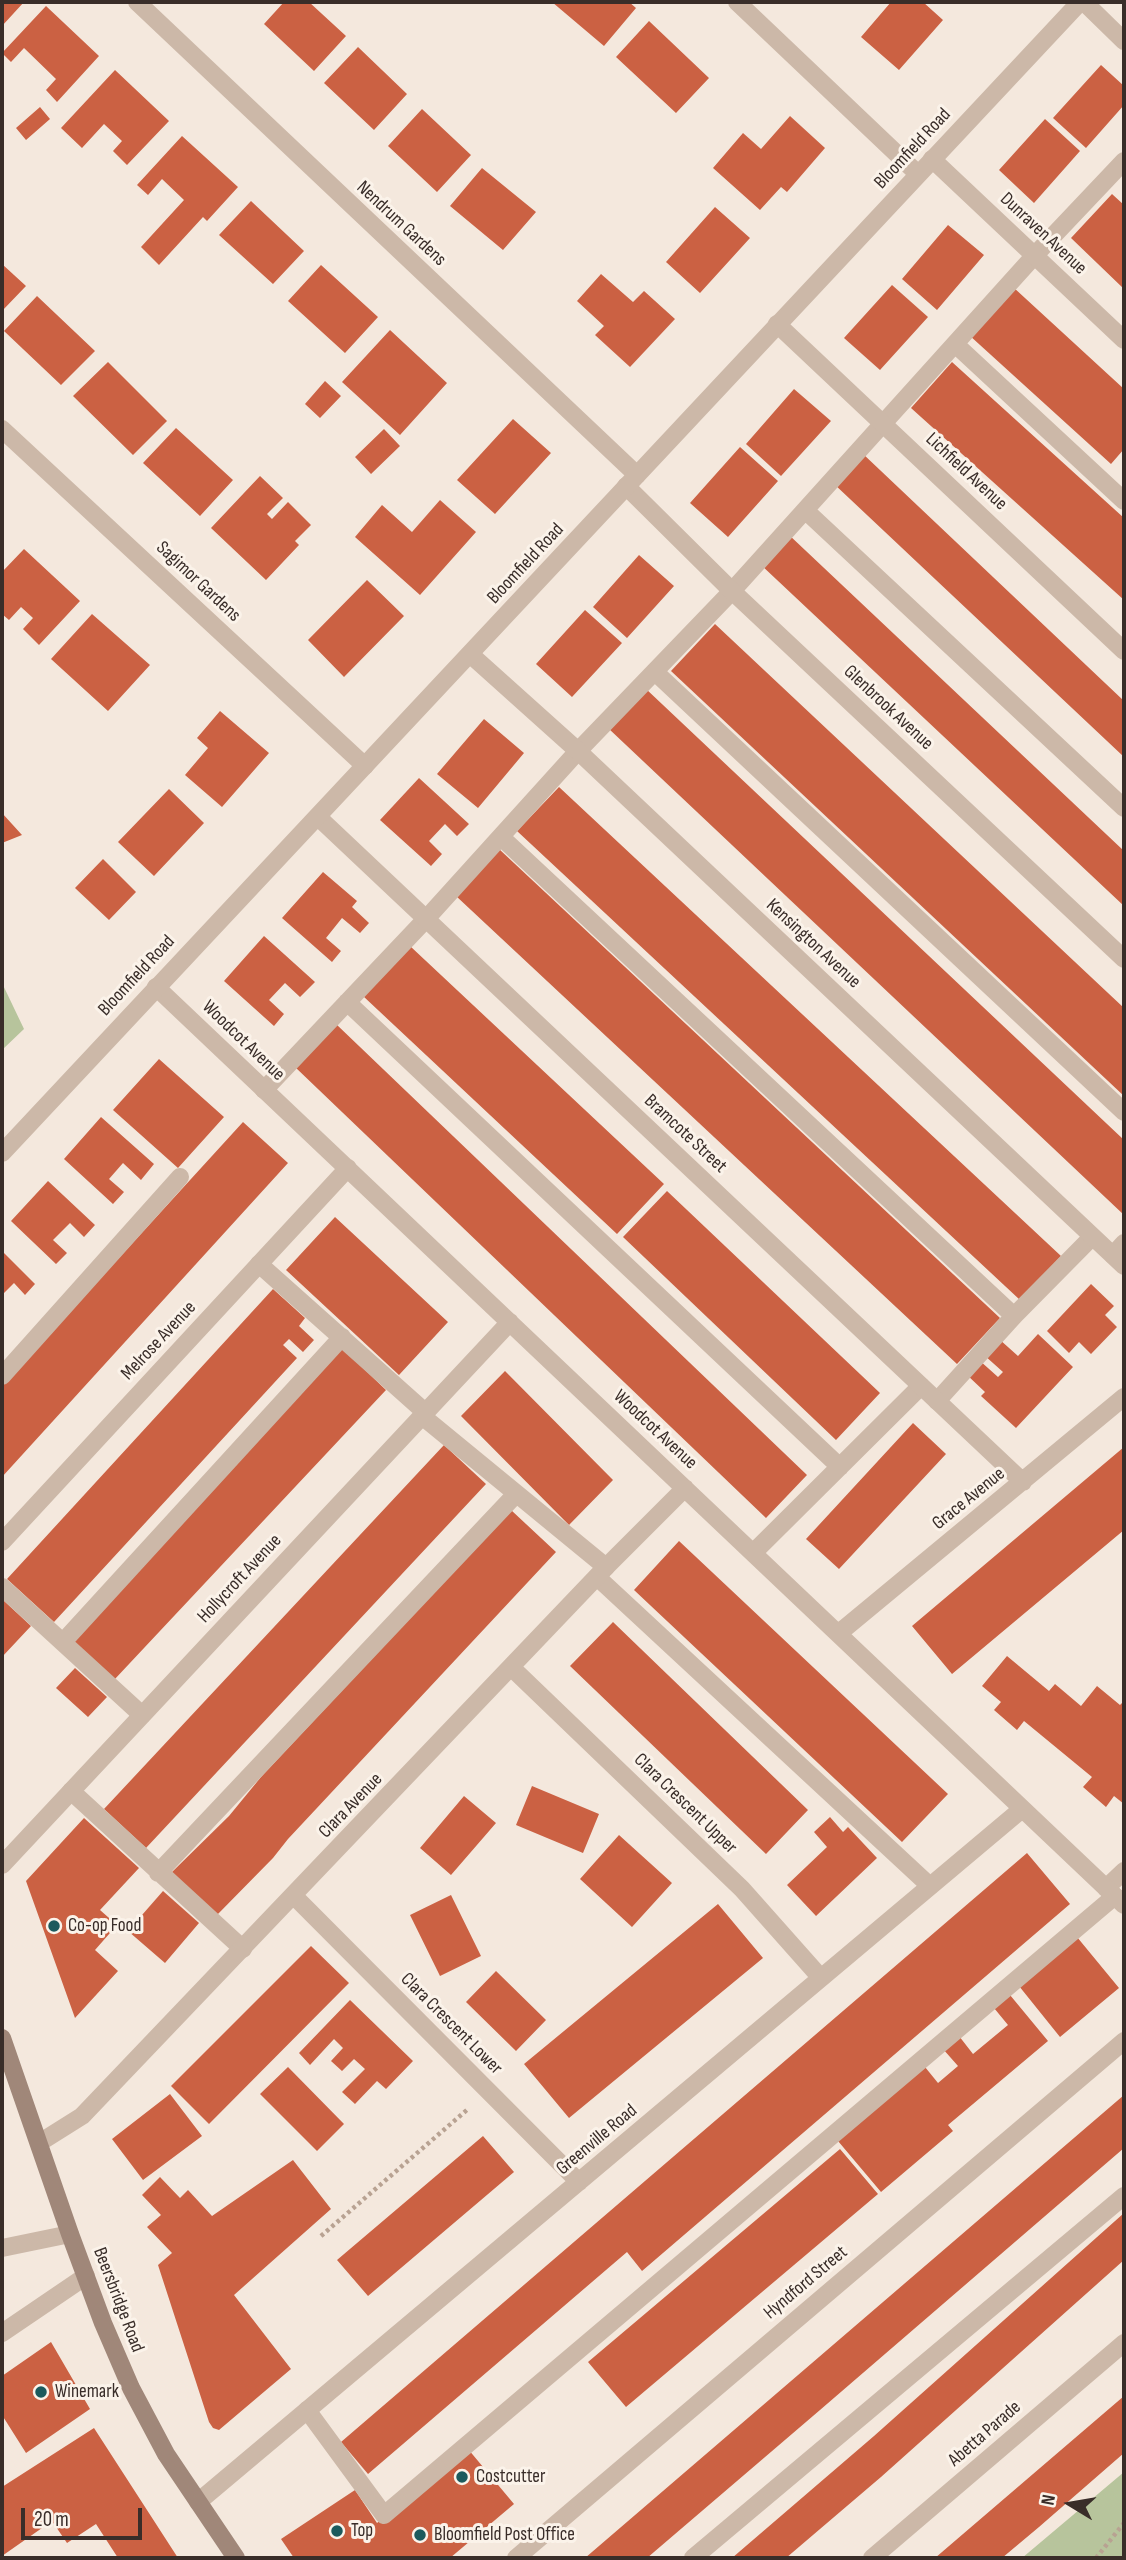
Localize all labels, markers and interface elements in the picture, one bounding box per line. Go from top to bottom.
street label: Bloomfield Road [870,104,956,194]
street label: Nendrum Gardens [351,177,451,271]
street label: Dunraven Avenue [995,188,1091,280]
street label: Lichfield Avenue [920,428,1012,516]
street label: Bloomfield Road [483,519,569,609]
street label: Sagimor Gardens [151,537,245,627]
street label: Glenbrook Avenue [838,661,938,755]
street label: Kensington Avenue [761,894,865,994]
street label: Bloomfield Road [94,931,180,1021]
street label: Woodcot Avenue [197,996,289,1086]
street label: Bramcote Street [639,1090,731,1178]
street label: Melrose Avenue [117,1297,201,1385]
street label: Woodcot Avenue [608,1385,702,1475]
street label: Grace Avenue [928,1463,1010,1535]
street label: Hollycroft Avenue [193,1530,287,1628]
street label: Clara Crescent Upper [629,1749,741,1859]
street label: Clara Avenue [314,1769,388,1843]
place label: Co-op Food [68,1915,141,1937]
marker: Co-op Food [46,1918,62,1934]
street label: Clara Crescent Lower [395,1968,507,2080]
street label: Greenville Road [552,2100,642,2180]
street label: Hyndford Street [760,2241,852,2325]
street label: Beersbridge Road [88,2244,148,2356]
place label: Winemark [55,2381,119,2403]
marker: Winemark [33,2384,49,2400]
street label: Abetta Parade [944,2396,1026,2472]
place label: Costcutter [476,2466,545,2488]
marker: Costcutter [454,2469,470,2485]
north arrow [1035,2469,1105,2539]
text: N [1037,2493,1061,2507]
scale bar [24,2494,145,2538]
text: 20 m [34,2507,69,2532]
place label: Top [351,2520,373,2542]
marker: Top [329,2523,345,2539]
place label: Bloomfield Post Office [434,2524,575,2546]
marker: Bloomfield Post Office [412,2527,428,2543]

